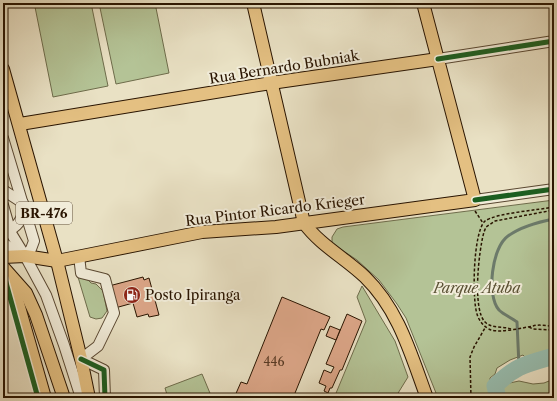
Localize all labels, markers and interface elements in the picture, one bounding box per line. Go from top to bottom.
street label: Rua Bernardo Bubniak [208,46,361,88]
street label: Rua Pintor Ricardo Krieger [184,190,366,230]
road number: BR-476 [16,202,72,224]
park label: Parque Atuba [432,279,521,297]
fuel station icon: Posto Ipiranga [122,285,142,305]
place label: Posto Ipiranga [145,286,241,304]
house number: 446 [264,354,284,369]

